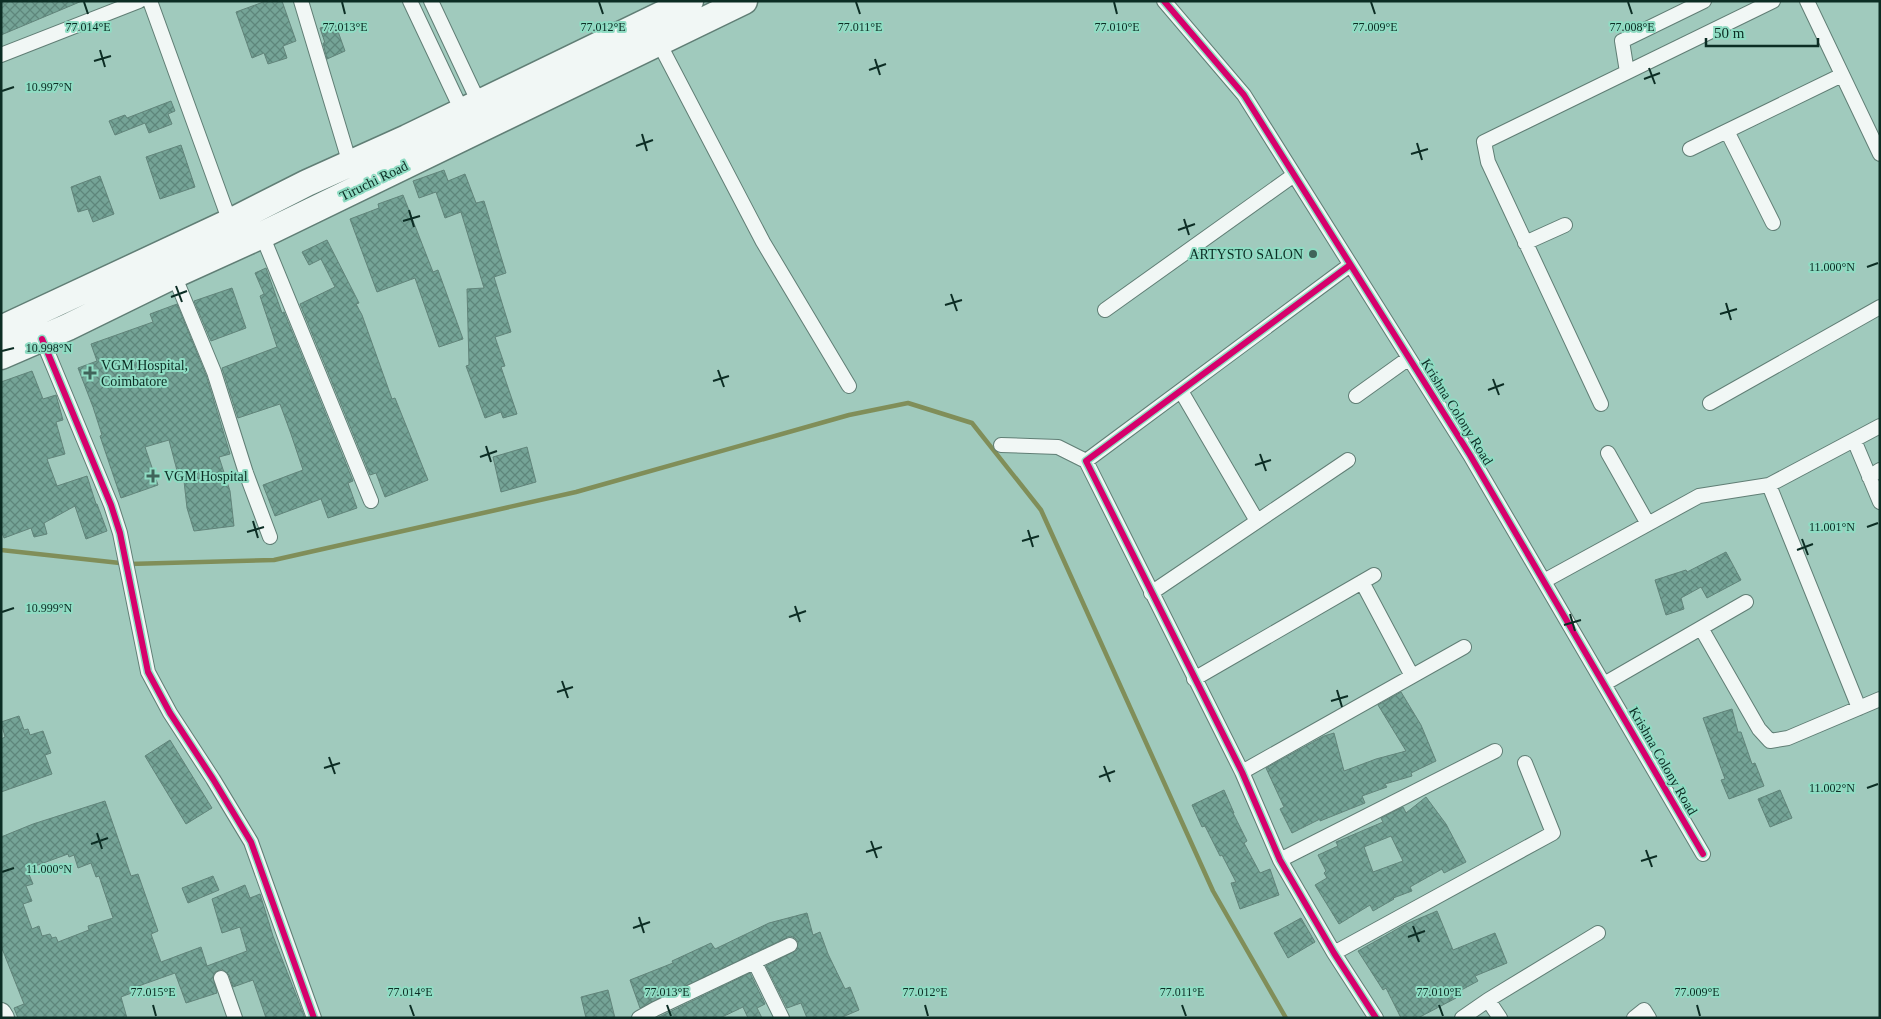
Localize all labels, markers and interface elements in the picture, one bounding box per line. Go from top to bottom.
scale bar [1706,15,1818,47]
text: 77.014°E [65,20,111,34]
text: 77.013°E [322,20,368,34]
text: 77.012°E [580,20,626,34]
text: 77.011°E [838,20,882,34]
text: 77.010°E [1094,20,1140,34]
text: 77.009°E [1352,20,1398,34]
text: 77.008°E [1609,20,1655,34]
text: 50 m [1714,25,1745,41]
text: 10.997°N [26,80,73,94]
street label: Tiruchi Road [338,158,410,204]
place label: ARTYSTO SALON [1189,247,1303,262]
marker: ARTYSTO SALON [1307,248,1319,260]
text: 11.000°N [1809,260,1855,274]
text: 10.998°N [26,341,73,355]
street label: Krishna Colony Road [1418,356,1496,468]
place label: VGM Hospital, Coimbatore [101,358,188,389]
marker: VGM Hospital, Coimbatore [83,366,97,380]
marker: VGM Hospital [146,469,160,483]
place label: VGM Hospital [164,469,248,484]
text: 11.001°N [1809,520,1855,534]
text: 10.999°N [26,601,73,615]
street label: Krishna Colony Road [1626,704,1700,818]
text: 11.002°N [1809,781,1855,795]
text: 11.000°N [26,862,72,876]
text: 77.015°E [130,985,176,999]
text: 77.014°E [387,985,433,999]
text: 77.013°E [644,985,690,999]
text: 77.012°E [902,985,948,999]
text: 77.011°E [1160,985,1204,999]
text: 77.010°E [1416,985,1462,999]
text: 77.009°E [1674,985,1720,999]

